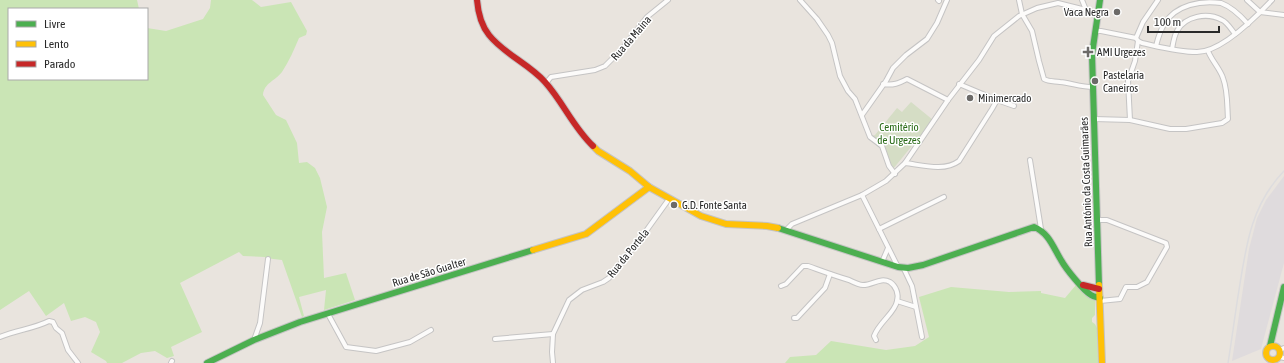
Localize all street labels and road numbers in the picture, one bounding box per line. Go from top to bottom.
street label: Rua da Maina [609,13,653,63]
street label: Rua António da Costa Guimarães [1078,117,1094,247]
street label: Rua da Portela [605,226,651,280]
street label: Rua de São Gualter [391,255,468,289]

